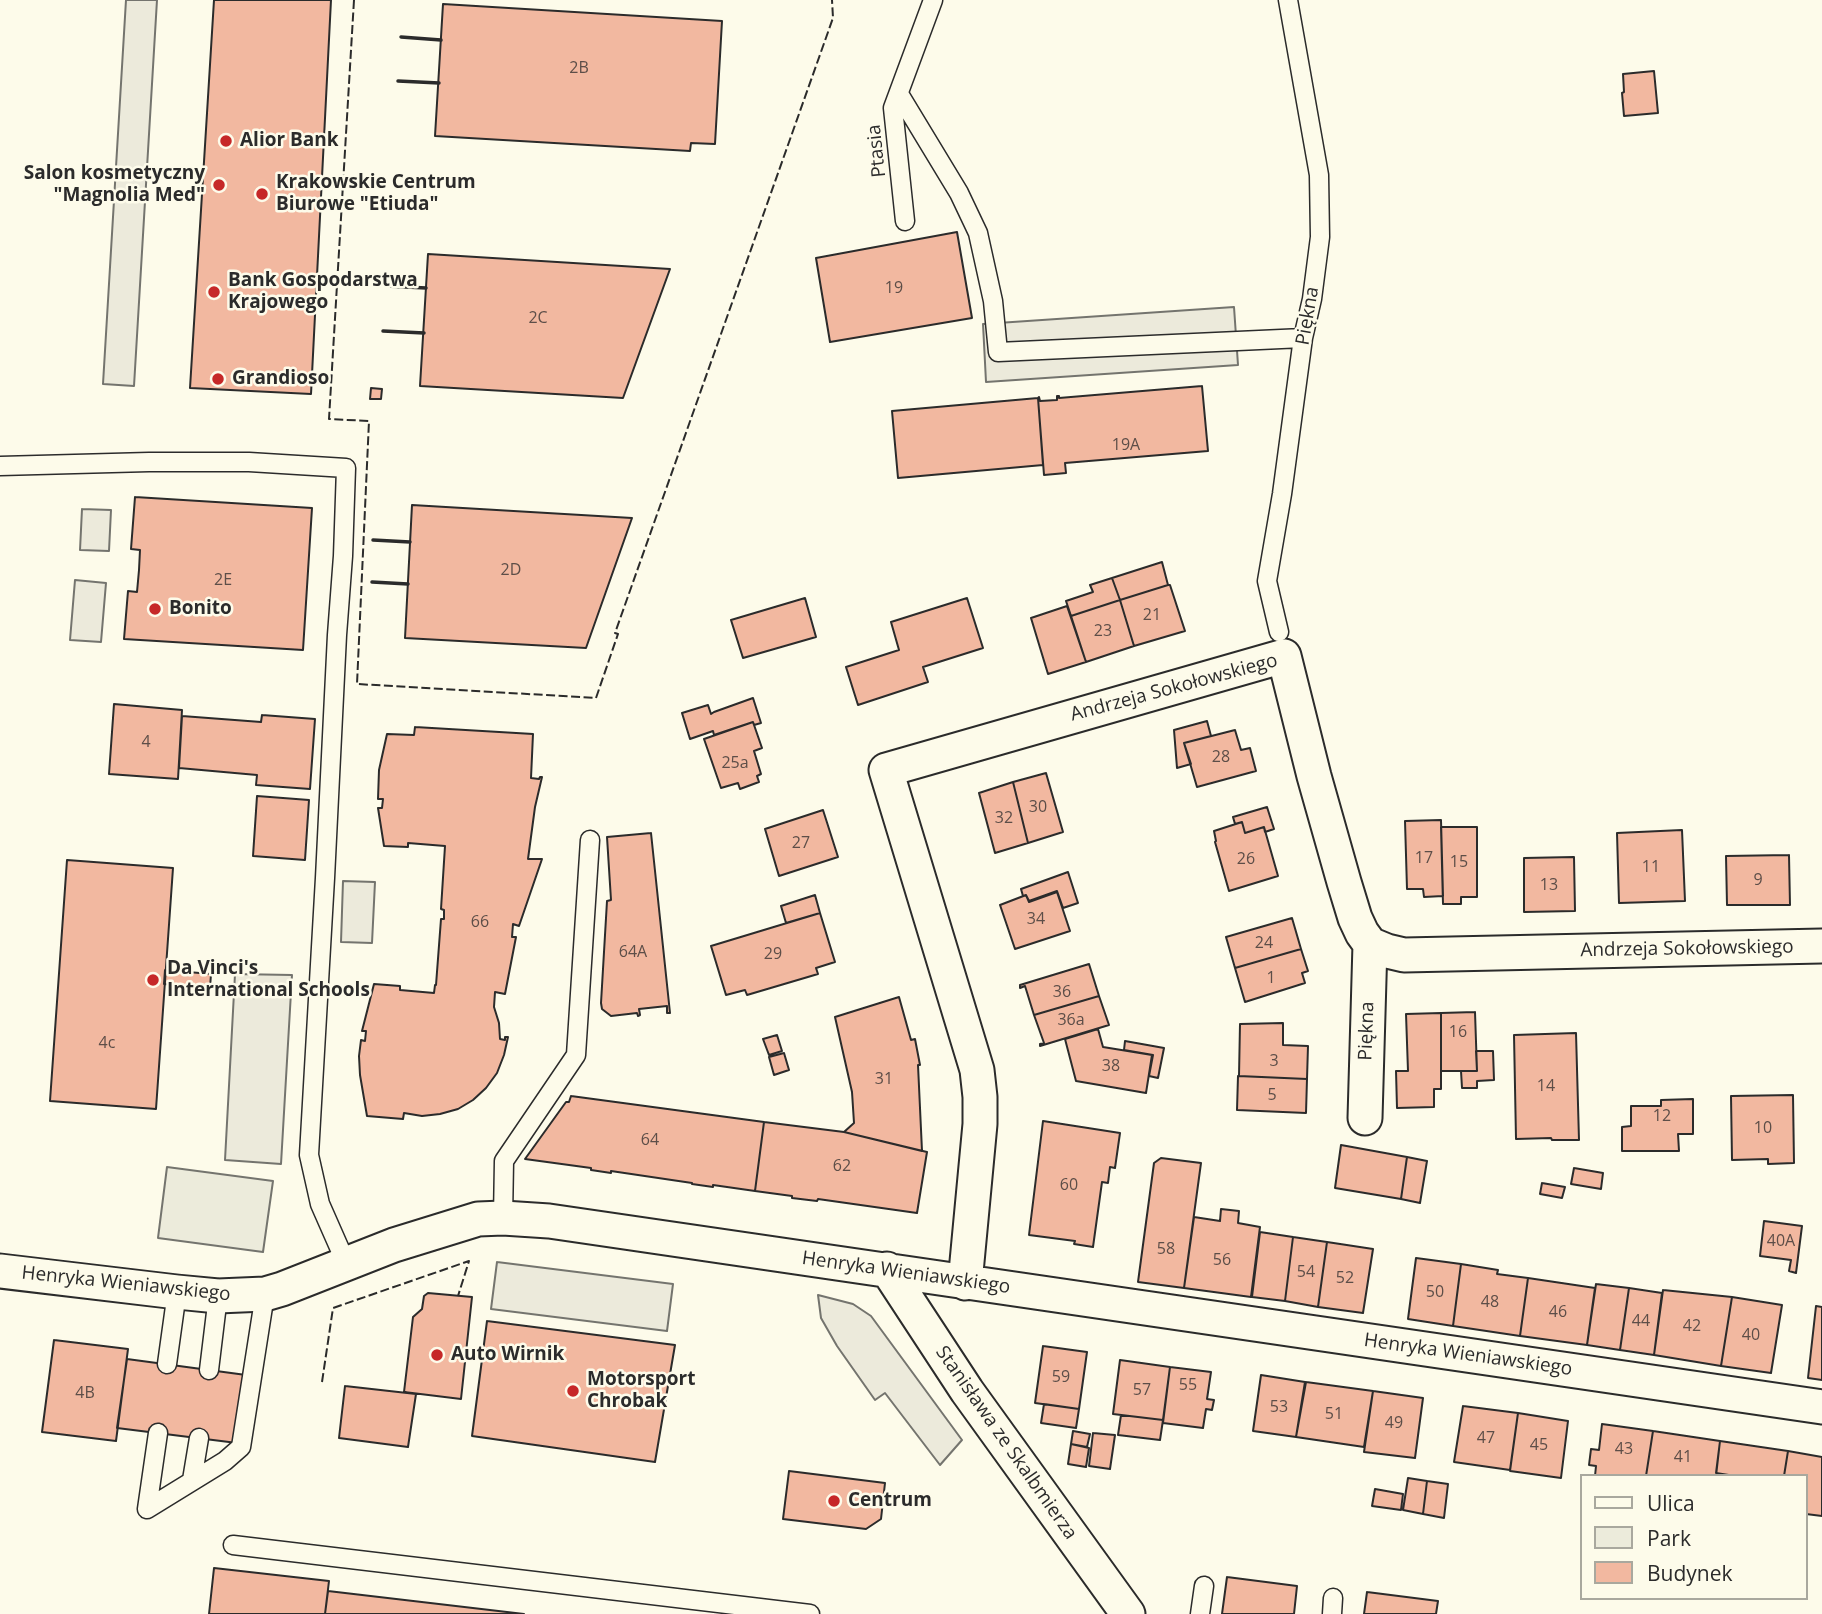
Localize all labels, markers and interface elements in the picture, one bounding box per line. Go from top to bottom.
house number: 2B [569,58,589,78]
street label: Ptasia [863,123,891,179]
place label: Alior Bank [240,130,339,152]
marker: Alior Bank [218,133,234,149]
place label: Salon kosmetyczny "Magnolia Med" [24,163,205,207]
place label: Krakowskie Centrum Biurowe "Etiuda" [276,172,476,216]
marker: Salon kosmetyczny "Magnolia Med" [211,177,227,193]
marker: Krakowskie Centrum Biurowe "Etiuda" [254,186,270,202]
place label: Bank Gospodarstwa Krajowego [228,270,418,314]
house number: 19 [885,278,903,298]
marker: Bank Gospodarstwa Krajowego [206,284,222,300]
street label: Piękna [1292,285,1324,347]
house number: 2C [528,308,548,328]
place label: Grandioso [232,368,329,390]
marker: Grandioso [210,371,226,387]
house number: 19A [1112,435,1140,455]
house number: 2D [501,560,521,580]
house number: 2E [214,570,232,590]
place label: Bonito [169,598,232,620]
marker: Bonito [147,601,163,617]
house number: 21 [1143,605,1161,625]
house number: 23 [1094,621,1112,641]
street label: Andrzeja Sokołowskiego [1068,649,1280,727]
house number: 4 [141,732,151,752]
house number: 28 [1212,747,1230,767]
house number: 25a [721,753,749,773]
house number: 30 [1029,797,1047,817]
house number: 32 [995,808,1013,828]
house number: 27 [792,833,810,853]
house number: 17 [1415,848,1433,868]
house number: 26 [1237,849,1255,869]
house number: 15 [1450,852,1468,872]
house number: 11 [1642,857,1660,877]
house number: 9 [1753,870,1763,890]
house number: 13 [1540,875,1558,895]
house number: 34 [1027,909,1045,929]
house number: 66 [471,912,489,932]
house number: 24 [1255,933,1273,953]
street label: Andrzeja Sokołowskiego [1580,936,1794,962]
house number: 64A [619,942,647,962]
house number: 29 [764,944,782,964]
place label: Da Vinci's International Schools [167,958,370,1002]
house number: 1 [1266,968,1276,988]
marker: Da Vinci's International Schools [145,972,161,988]
house number: 36 [1053,982,1071,1002]
street label: Piękna [1355,1001,1379,1061]
house number: 36a [1057,1010,1085,1030]
house number: 16 [1449,1022,1467,1042]
house number: 4c [99,1033,115,1053]
house number: 3 [1269,1051,1279,1071]
house number: 38 [1102,1056,1120,1076]
house number: 31 [875,1069,893,1089]
house number: 14 [1537,1076,1555,1096]
house number: 5 [1267,1085,1277,1105]
house number: 12 [1653,1106,1671,1126]
house number: 10 [1754,1118,1772,1138]
house number: 64 [641,1130,659,1150]
house number: 62 [833,1156,851,1176]
house number: 60 [1060,1175,1078,1195]
house number: 40A [1767,1231,1795,1251]
house number: 58 [1157,1239,1175,1259]
street label: Henryka Wieniawskiego [800,1247,1012,1299]
house number: 56 [1213,1250,1231,1270]
street label: Henryka Wieniawskiego [20,1262,232,1306]
house number: 54 [1297,1262,1315,1282]
house number: 52 [1336,1268,1354,1288]
house number: 50 [1426,1282,1444,1302]
house number: 48 [1481,1292,1499,1312]
house number: 46 [1549,1302,1567,1322]
house number: 44 [1632,1311,1650,1331]
house number: 42 [1683,1316,1701,1336]
house number: 40 [1742,1325,1760,1345]
street label: Henryka Wieniawskiego [1362,1329,1574,1381]
street label: Stanisława ze Skalbmierza [930,1342,1082,1544]
place label: Auto Wirnik [451,1344,564,1366]
marker: Auto Wirnik [429,1347,445,1363]
house number: 59 [1052,1367,1070,1387]
place label: Motorsport Chrobak [587,1369,695,1413]
house number: 55 [1179,1375,1197,1395]
house number: 57 [1133,1380,1151,1400]
house number: 4B [75,1383,95,1403]
marker: Motorsport Chrobak [565,1383,581,1399]
house number: 53 [1270,1397,1288,1417]
house number: 51 [1325,1404,1343,1424]
house number: 49 [1385,1413,1403,1433]
house number: 47 [1477,1428,1495,1448]
house number: 45 [1530,1435,1548,1455]
house number: 43 [1615,1439,1633,1459]
house number: 41 [1674,1447,1692,1467]
legend [1580,1474,1808,1600]
text: Ulica [1647,1489,1695,1517]
place label: Centrum [848,1490,932,1512]
marker: Centrum [826,1493,842,1509]
text: Park [1647,1524,1691,1552]
text: Budynek [1647,1559,1733,1587]

